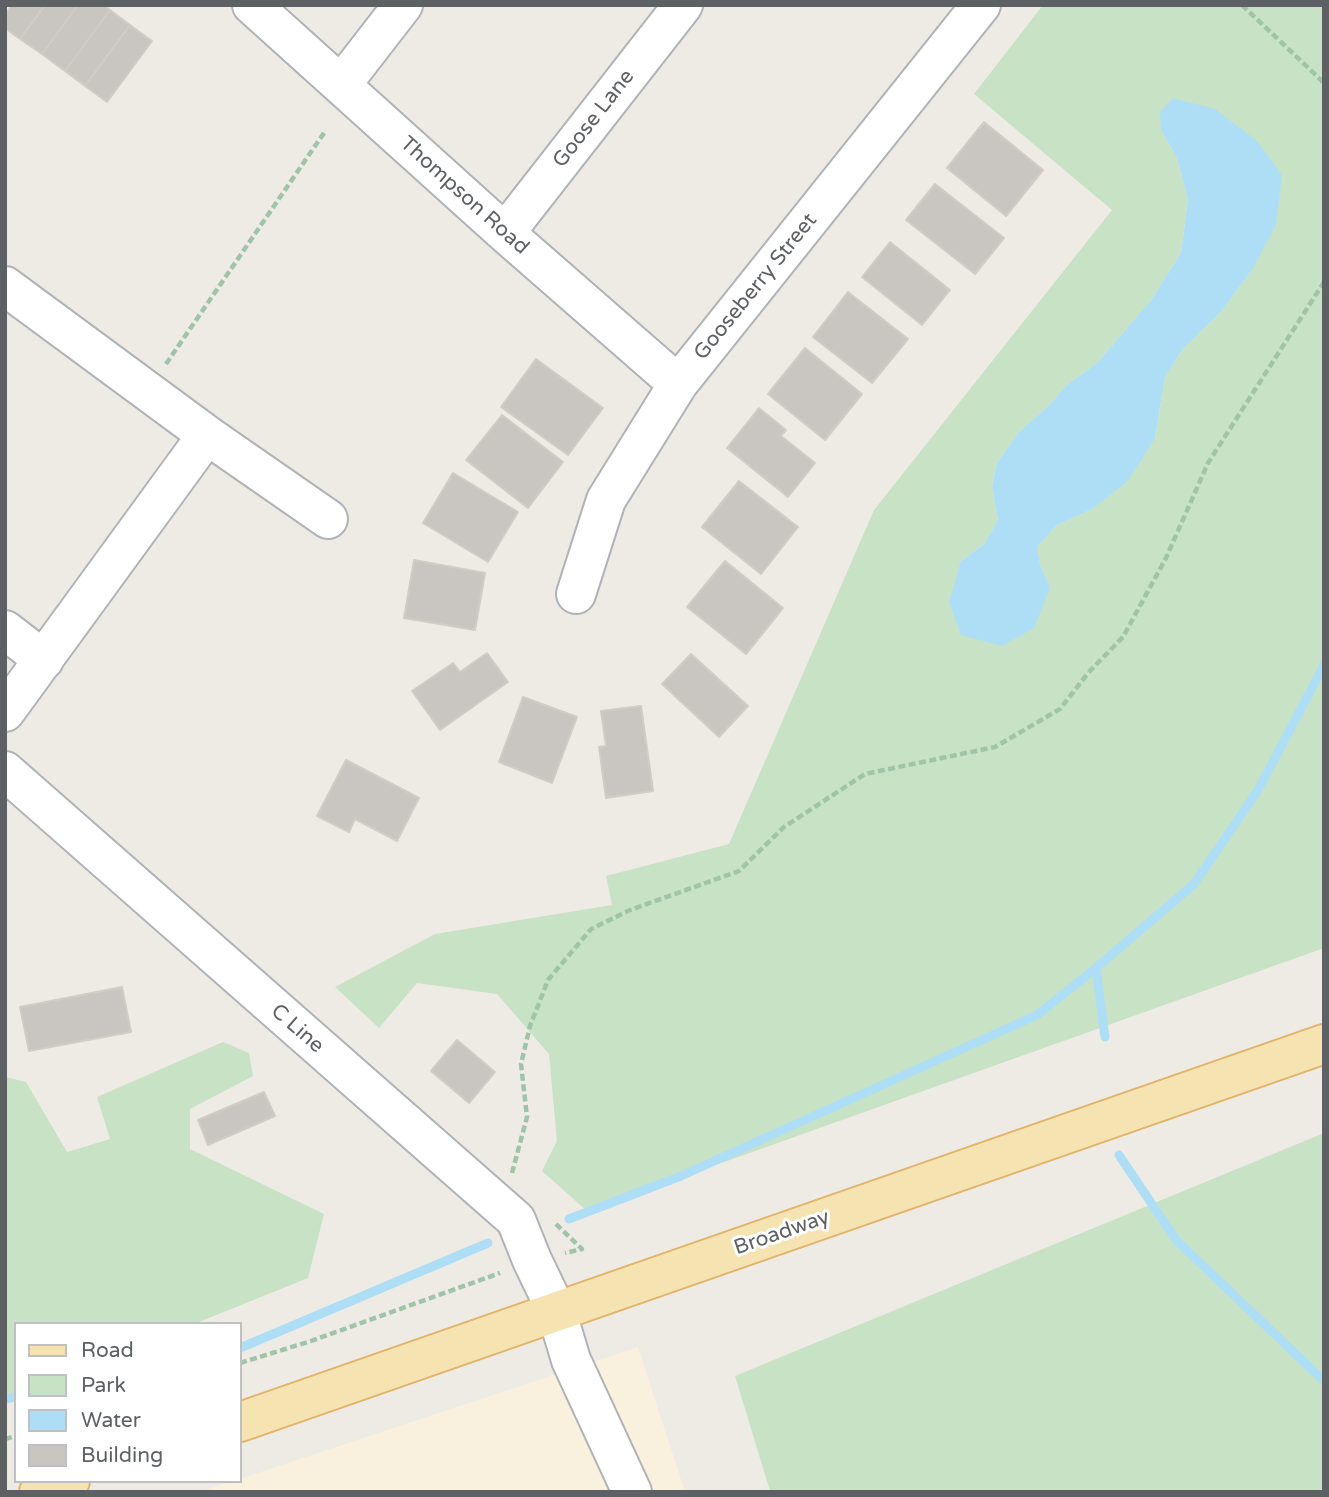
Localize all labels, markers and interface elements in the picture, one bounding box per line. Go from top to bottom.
street label: Goose Lane [548,65,640,173]
street label: Thompson Road [394,132,534,260]
street label: Gooseberry Street [689,209,823,365]
street label: C Line [265,999,329,1059]
street label: Broadway [731,1205,833,1261]
legend [14,1322,242,1483]
text: Road [81,1338,134,1363]
text: Park [81,1373,126,1398]
text: Water [81,1408,141,1433]
text: Building [81,1443,163,1468]

